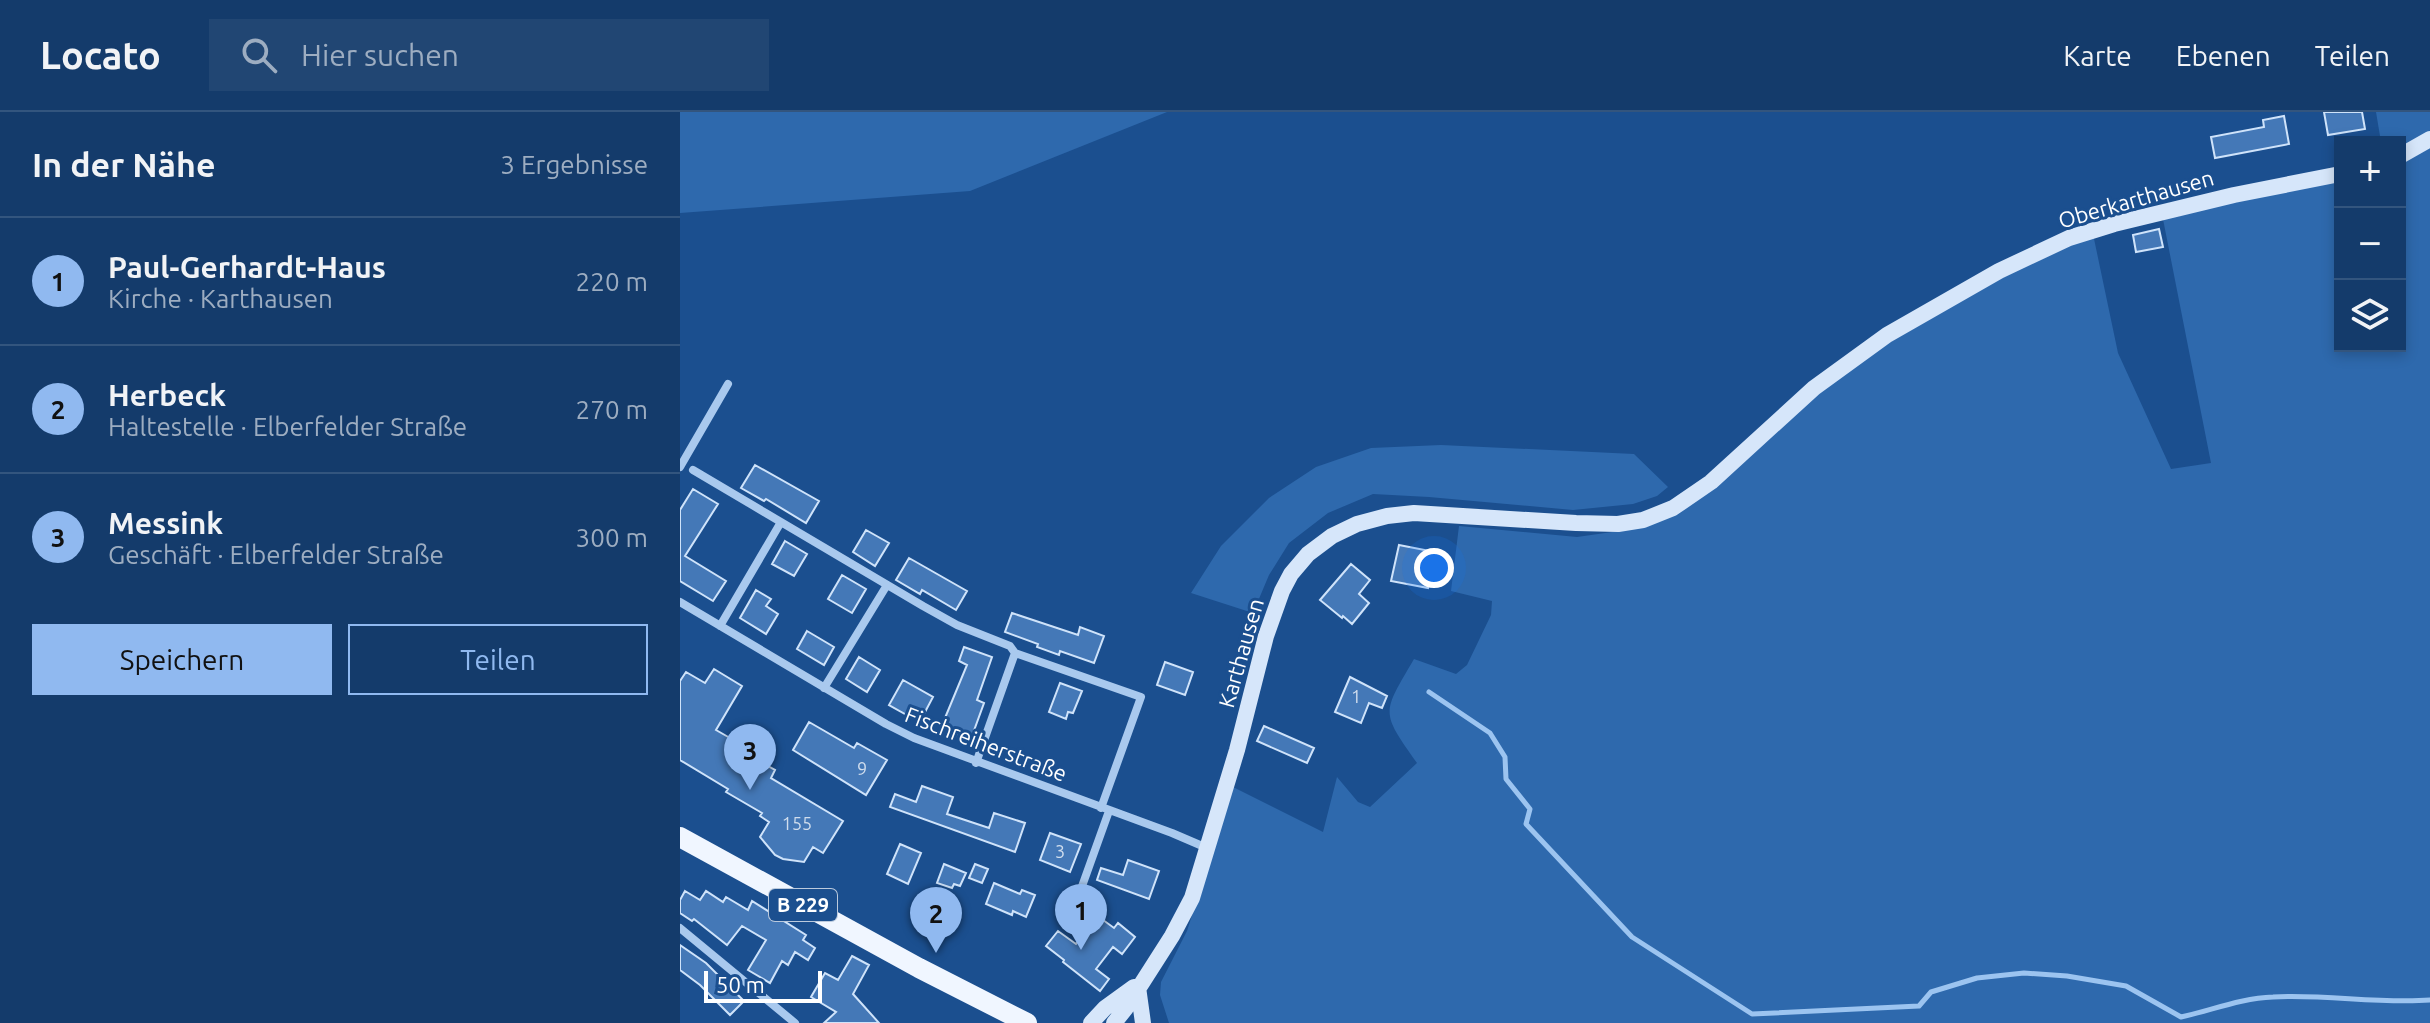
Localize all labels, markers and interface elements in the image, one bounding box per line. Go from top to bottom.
search box [209,19,769,91]
icon: search [237,33,281,77]
text: Locato [40,34,161,76]
text: Hier suchen [301,38,459,72]
text: Karte [2063,40,2132,71]
text: Ebenen [2176,40,2271,71]
text: Teilen [2315,40,2390,71]
map controls [2334,136,2406,352]
button: + [2334,136,2406,208]
text: In der Nähe [32,145,215,183]
text: 3 Ergebnisse [500,150,648,179]
street label: Oberkarthausen [2055,164,2216,233]
button: − [2334,208,2406,280]
text: Paul-Gerhardt-Haus [108,250,386,284]
text: 1 [51,267,65,296]
text: 220 m [576,267,648,296]
button: layers [2334,280,2406,352]
text: Kirche · Karthausen [108,284,333,313]
text: Herbeck [108,378,226,412]
text: 2 [51,395,65,424]
text: 270 m [576,395,648,424]
text: Haltestelle · Elberfelder Straße [108,412,467,441]
text: Messink [108,506,223,540]
text: 3 [51,523,65,552]
text: 300 m [576,523,648,552]
text: Geschäft · Elberfelder Straße [108,540,444,569]
your location [1414,548,1454,588]
street label: Karthausen [1213,595,1268,710]
button: Speichern [32,624,332,695]
button: Teilen [348,624,648,695]
house number: 1 [1351,686,1361,706]
street label: Fischreiherstraße [902,701,1071,786]
pin: 3 [724,724,776,790]
house number: 9 [857,758,867,778]
house number: 155 [782,813,812,833]
house number: 3 [1055,841,1065,861]
pin: 1 [1055,884,1107,950]
pin: 2 [910,887,962,953]
road number: B 229 [769,889,837,921]
scale bar [704,967,822,1003]
text: 50 m [716,972,765,997]

